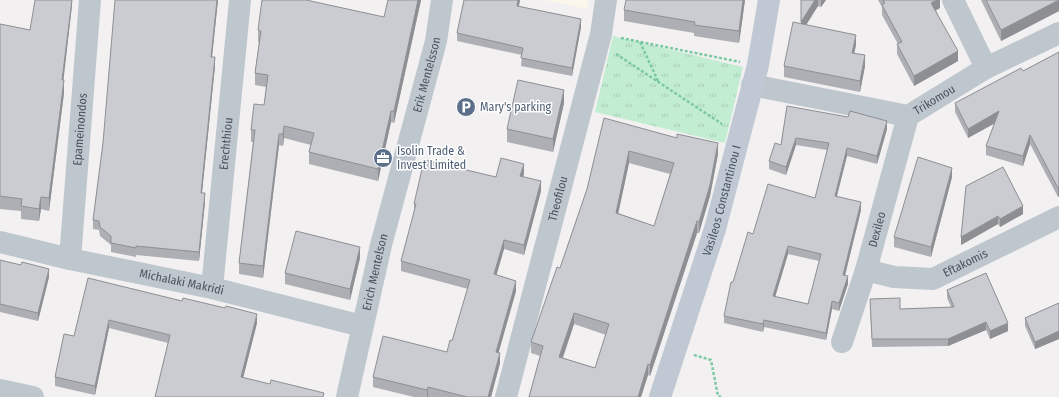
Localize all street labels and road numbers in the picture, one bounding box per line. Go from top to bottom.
street label: Erik Mentelsson [410,36,443,114]
street label: Trikomou [911,82,958,118]
street label: Epameinondos [70,93,90,166]
street label: Erechthiou [217,117,236,171]
street label: Vasileos Constantinou I [700,144,744,258]
street label: Theofilou [545,175,571,223]
street label: Dexileo [866,210,889,249]
street label: Erich Mentelson [360,232,391,312]
street label: Eftakomis [941,246,990,280]
street label: Michalaki Makridi [138,266,225,298]

